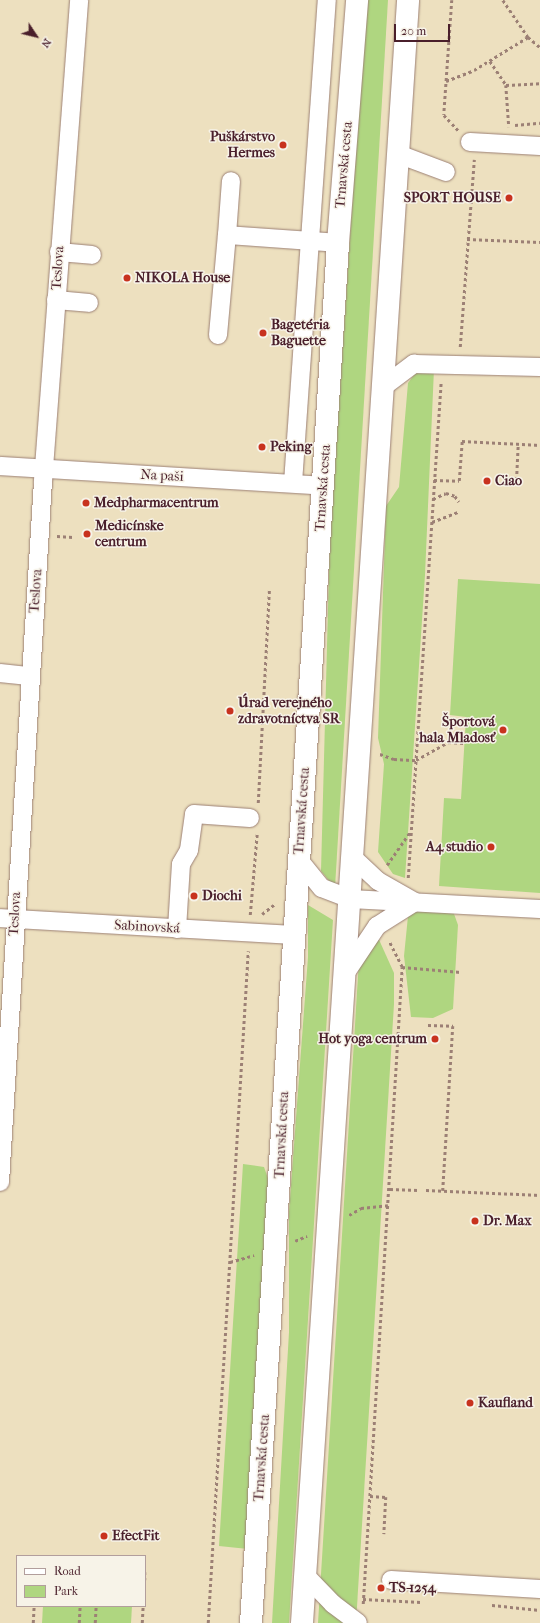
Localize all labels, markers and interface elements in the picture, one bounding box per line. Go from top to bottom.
north arrow [16,16,56,56]
scale bar [396,16,452,42]
text: 20 m [401,24,426,38]
text: N [39,36,54,50]
street label: Trnavská cesta [332,121,356,209]
place label: Puškárstvo Hermes [210,129,275,162]
marker: Puškárstvo Hermes [278,140,288,150]
place label: SPORT HOUSE [404,190,501,206]
marker: SPORT HOUSE [504,193,514,203]
street label: Teslova [48,245,68,291]
place label: NIKOLA House [135,270,230,286]
marker: NIKOLA House [122,273,132,283]
place label: Bagetéria Baguette [271,317,329,350]
marker: Bagetéria Baguette [258,328,268,338]
place label: Peking [270,439,312,455]
marker: Peking [257,442,267,452]
street label: Trnavská cesta [312,444,334,532]
street label: Na paši [140,466,184,486]
place label: Ciao [495,473,522,489]
marker: Ciao [482,476,492,486]
place label: Medpharmacentrum [94,495,219,511]
marker: Medpharmacentrum [81,498,91,508]
place label: Medicínske centrum [95,518,164,550]
marker: Medicínske centrum [82,529,92,539]
street label: Teslova [26,568,46,614]
place label: Úrad verejného zdravotníctva SR [238,695,340,728]
marker: Úrad verejného zdravotníctva SR [225,706,235,716]
place label: Športová hala Mladosť [419,714,495,746]
marker: Športová hala Mladosť [498,725,508,735]
street label: Trnavská cesta [291,767,313,855]
place label: A4 studio [426,839,483,855]
marker: A4 studio [486,842,496,852]
place label: Diochi [202,888,242,904]
street label: Teslova [5,891,25,937]
marker: Diochi [189,891,199,901]
street label: Sabinovská [114,917,180,937]
place label: Hot yoga centrum [318,1031,427,1047]
marker: Hot yoga centrum [430,1034,440,1044]
street label: Trnavská cesta [271,1091,293,1179]
place label: Dr. Max [483,1213,532,1229]
marker: Dr. Max [470,1216,480,1226]
place label: Kaufland [478,1395,533,1411]
marker: Kaufland [465,1398,475,1408]
street label: Trnavská cesta [251,1414,273,1502]
place label: EfectFit [112,1528,160,1544]
marker: EfectFit [99,1531,109,1541]
legend [16,1555,146,1607]
text: Road [54,1564,81,1578]
place label: TS-1254 [389,1580,436,1596]
marker: TS-1254 [376,1583,386,1593]
text: Park [54,1584,78,1598]

